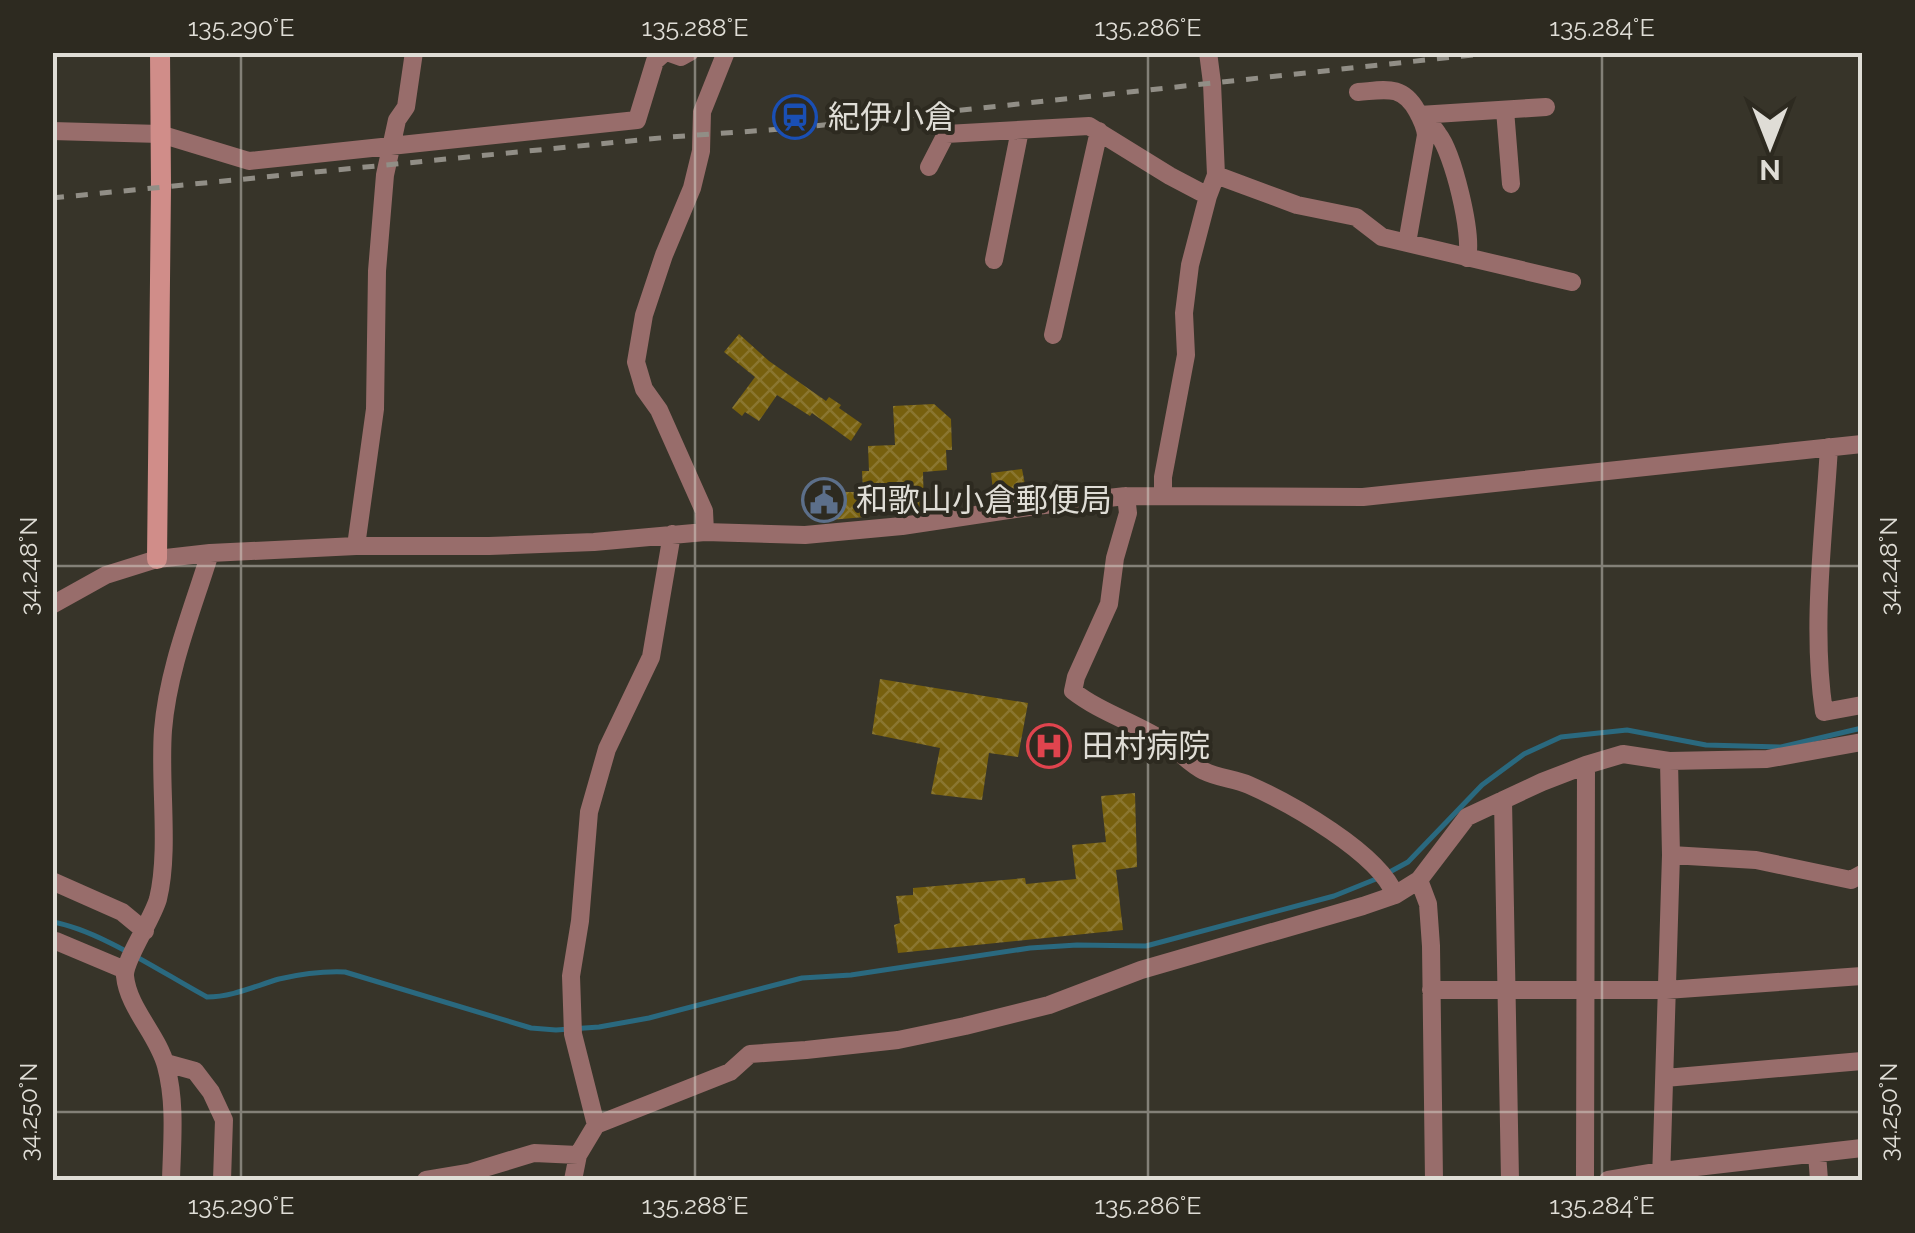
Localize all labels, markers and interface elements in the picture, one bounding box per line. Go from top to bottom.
text: 135.290°E [188,12,294,42]
text: 135.288°E [642,12,748,42]
text: 135.286°E [1094,12,1202,42]
text: 135.284°E [1549,12,1655,42]
station icon: 紀伊小倉 [772,94,818,140]
north arrow [1720,95,1820,195]
place label: 紀伊小倉 [828,98,956,135]
text: N [1759,153,1781,186]
public building icon: 和歌山小倉郵便局 [801,477,847,523]
place label: 和歌山小倉郵便局 [856,481,1112,518]
text: 34.248°N [13,516,43,616]
text: 34.248°N [1873,516,1903,616]
hospital icon: 田村病院 [1026,723,1072,769]
place label: 田村病院 [1082,727,1210,764]
text: 34.250°N [13,1062,43,1162]
text: 34.250°N [1873,1062,1903,1162]
text: 135.290°E [188,1190,294,1220]
text: 135.288°E [642,1190,748,1220]
text: 135.286°E [1094,1190,1202,1220]
text: 135.284°E [1549,1190,1655,1220]

